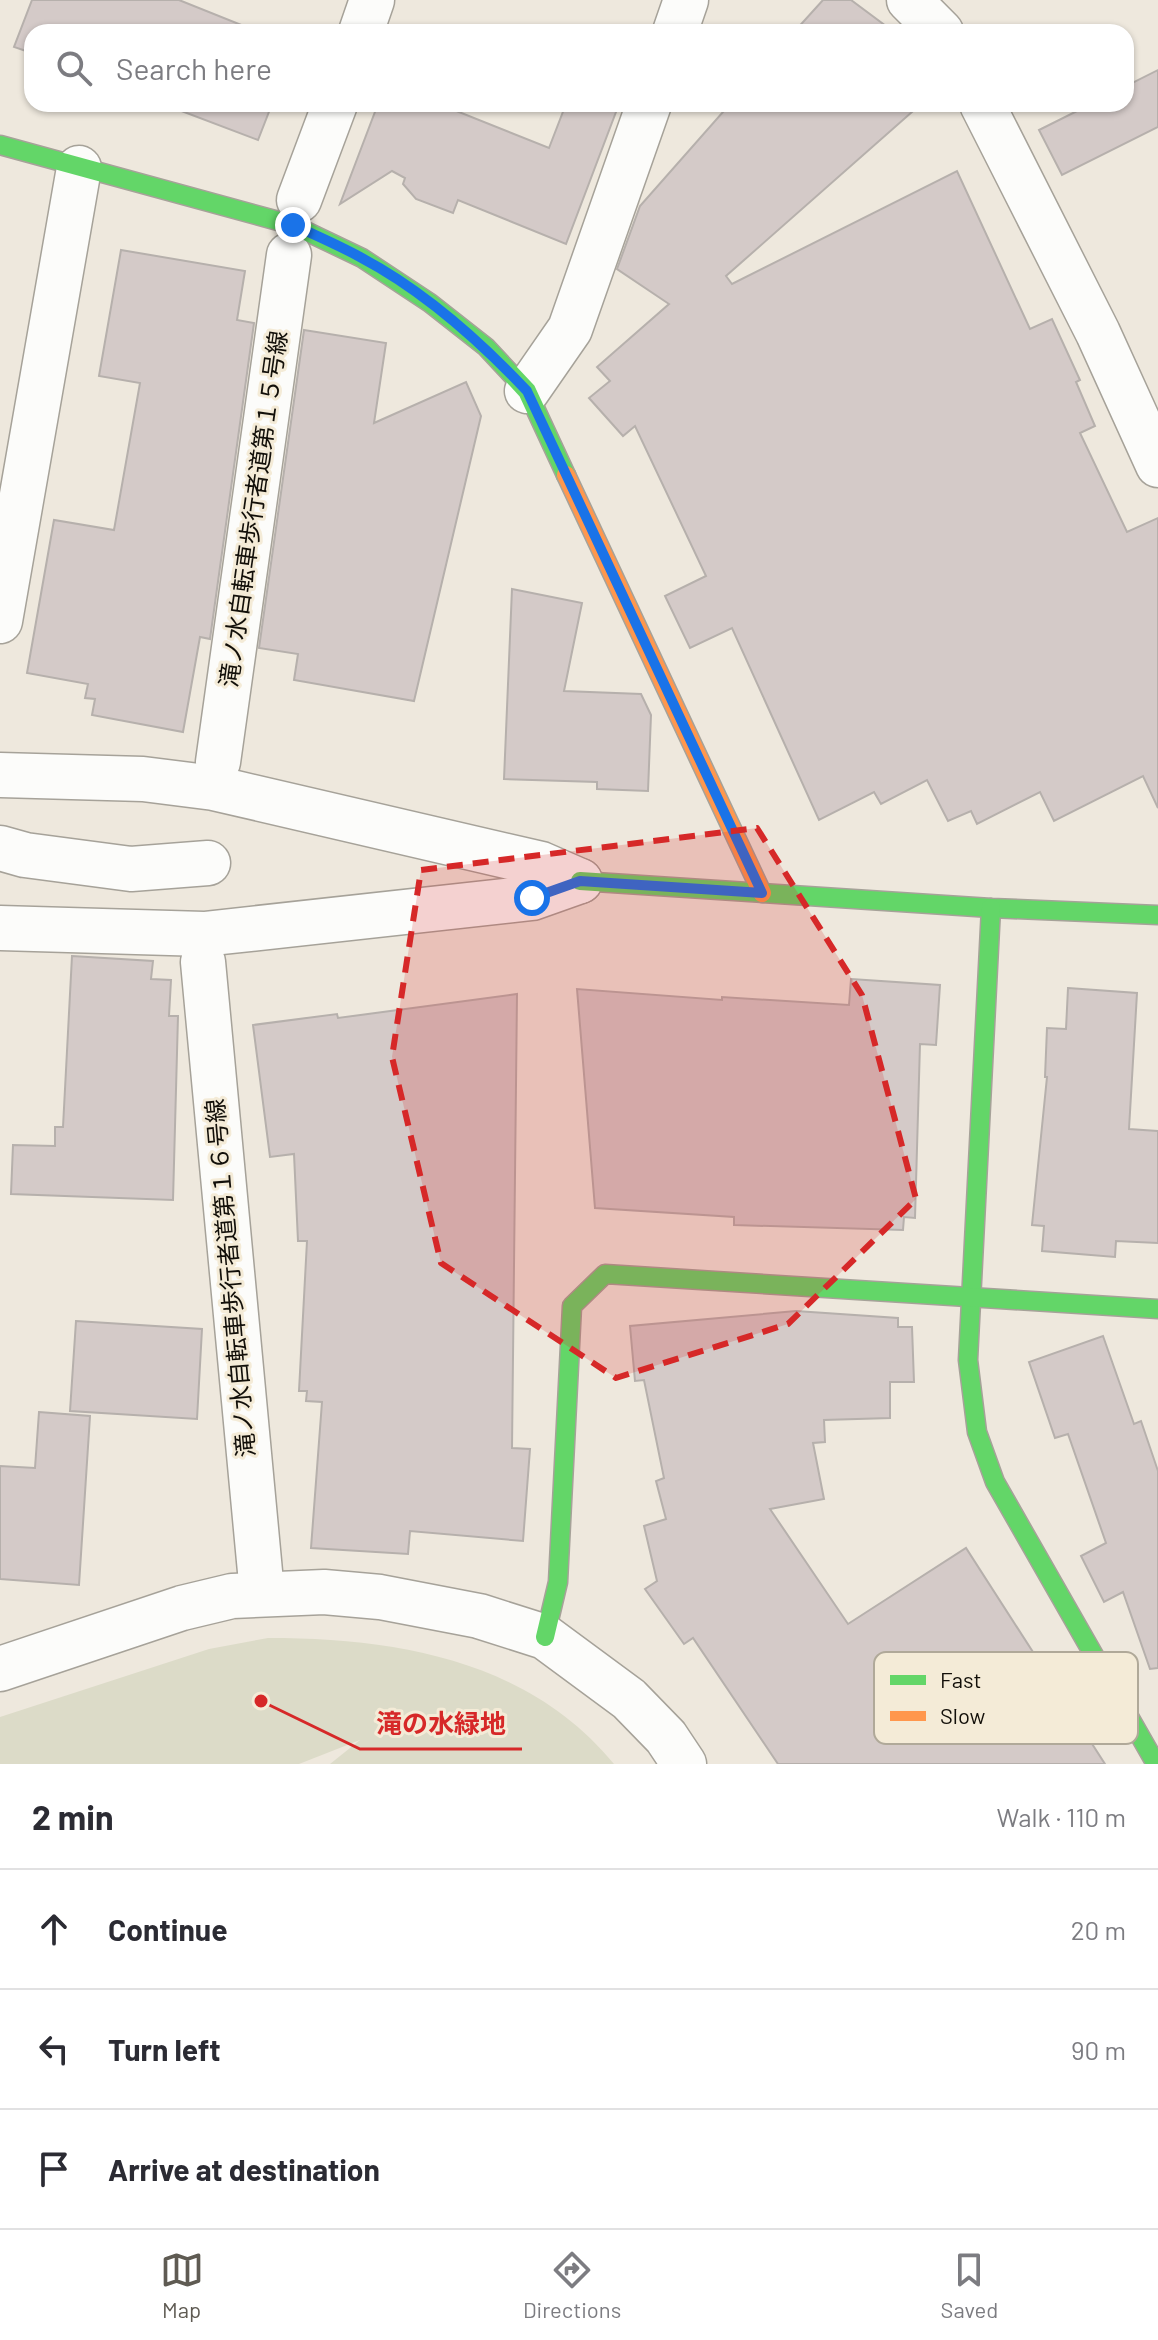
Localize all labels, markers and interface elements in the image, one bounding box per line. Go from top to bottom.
search box [24,24,1134,112]
icon: search [52,46,96,90]
text: Search here [116,50,272,86]
route end [275,207,311,243]
street label: 滝ノ水自転車歩行者道第１５号線 [213,329,292,689]
route start [514,880,550,916]
street label: 滝ノ水自転車歩行者道第１６号線 [199,1098,260,1459]
legend [874,1652,1138,1744]
text: Fast [940,1666,982,1692]
callout: 滝の水緑地 [360,1699,522,1749]
text: Slow [940,1702,985,1728]
text: 滝の水緑地 [376,1707,506,1738]
text: 2 min [32,1796,114,1837]
text: Walk · 110 m [997,1801,1126,1832]
icon: ahead [32,1907,76,1951]
text: Continue [108,1911,228,1947]
text: 20 m [1071,1914,1126,1945]
icon: left [32,2027,76,2071]
text: Turn left [108,2031,221,2067]
text: 90 m [1071,2034,1126,2065]
icon: arrive [32,2147,76,2191]
text: Arrive at destination [108,2151,380,2187]
tab: Map [160,2248,204,2322]
tab: Directions [523,2248,621,2322]
tab: Saved [941,2248,998,2322]

